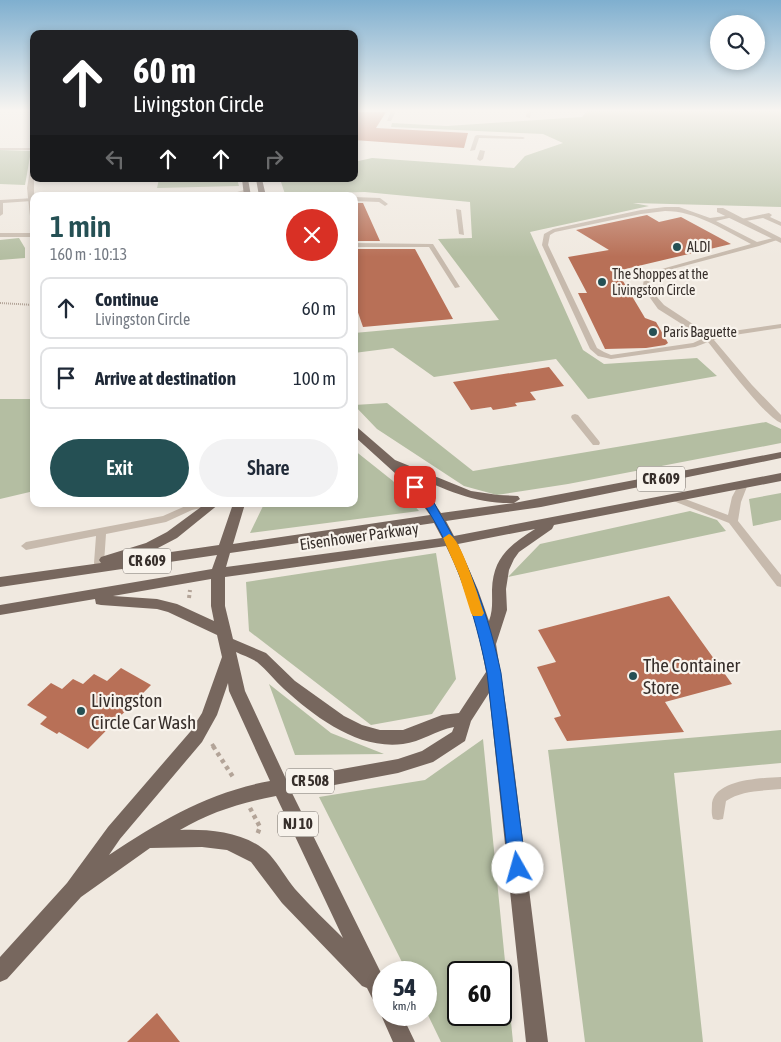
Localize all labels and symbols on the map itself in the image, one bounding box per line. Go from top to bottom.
place label: ALDI [687,239,711,255]
marker: ALDI [671,241,683,253]
place label: The Shoppes at the Livingston Circle [612,266,708,298]
marker: The Shoppes at the Livingston Circle [596,276,608,288]
place label: Paris Baguette [663,324,737,340]
marker: Paris Baguette [647,326,659,338]
pin [394,466,436,508]
road number: CR 609 [637,466,685,492]
street label: Eisenhower Parkway [298,519,420,554]
road number: CR 609 [123,548,171,574]
place label: The Container Store [643,654,741,698]
marker: The Container Store [627,670,639,682]
place label: Livingston Circle Car Wash [91,689,196,733]
marker: Livingston Circle Car Wash [75,705,87,717]
road number: CR 508 [286,768,334,794]
road number: NJ 10 [278,812,318,836]
position arrow [491,841,543,893]
speed limit sign: 60 [447,961,512,1026]

